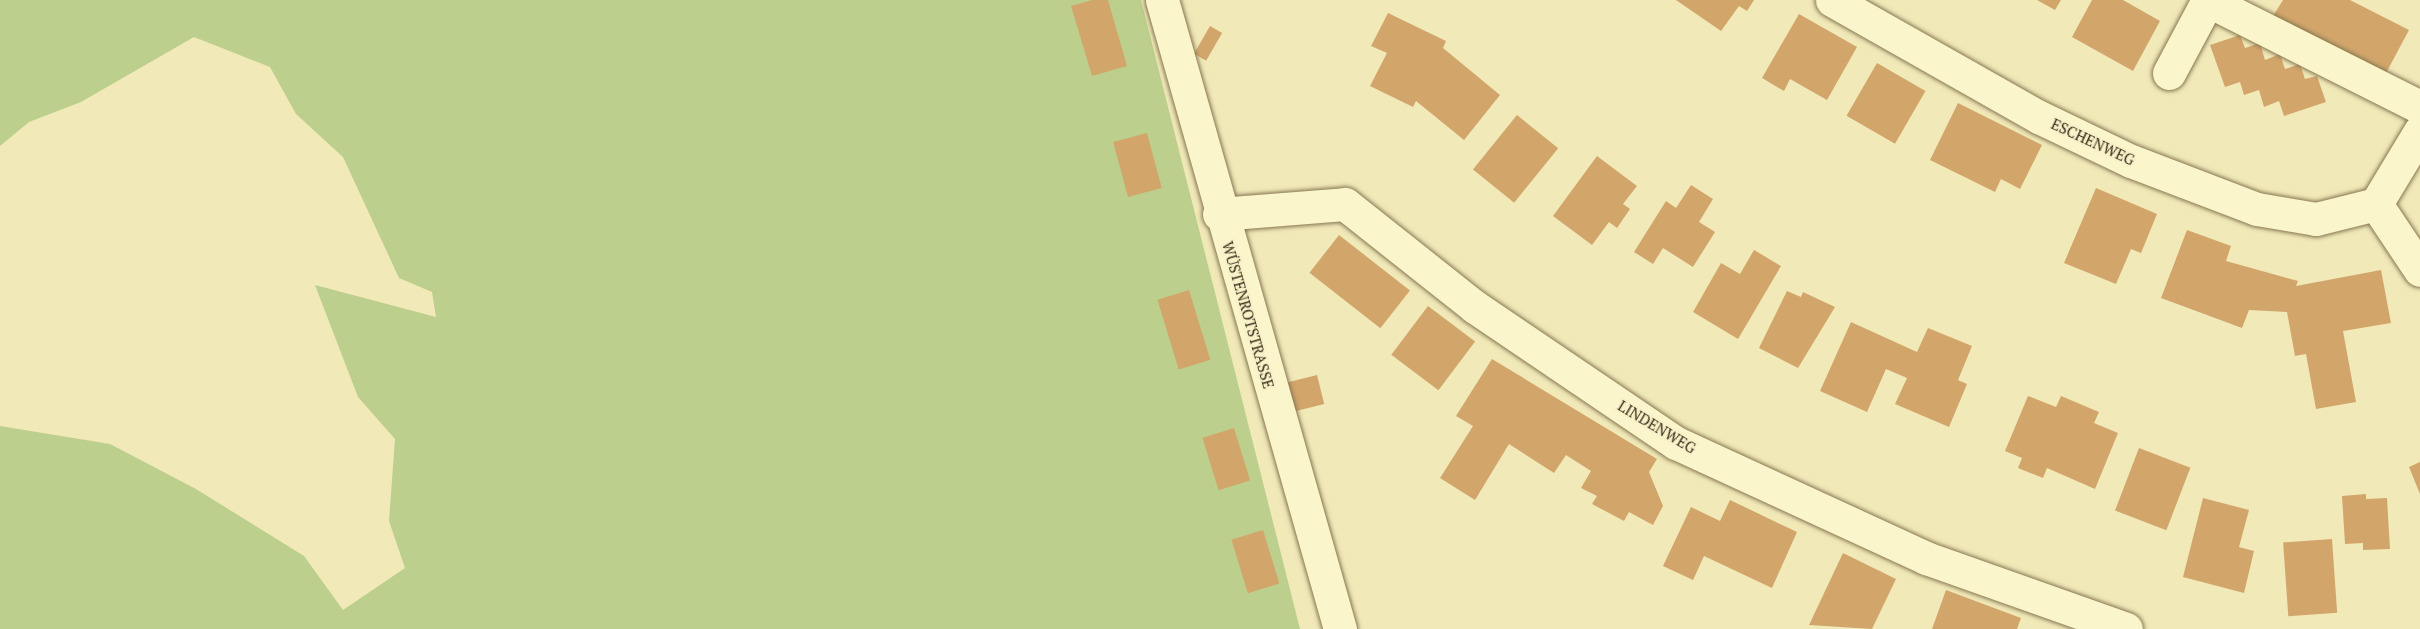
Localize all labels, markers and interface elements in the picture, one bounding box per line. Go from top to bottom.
street label: ESCHENWEG [2048,115,2138,169]
street label: WÜSTENROTSTRASSE [1218,239,1278,391]
street label: LINDENWEG [1615,397,1699,457]

